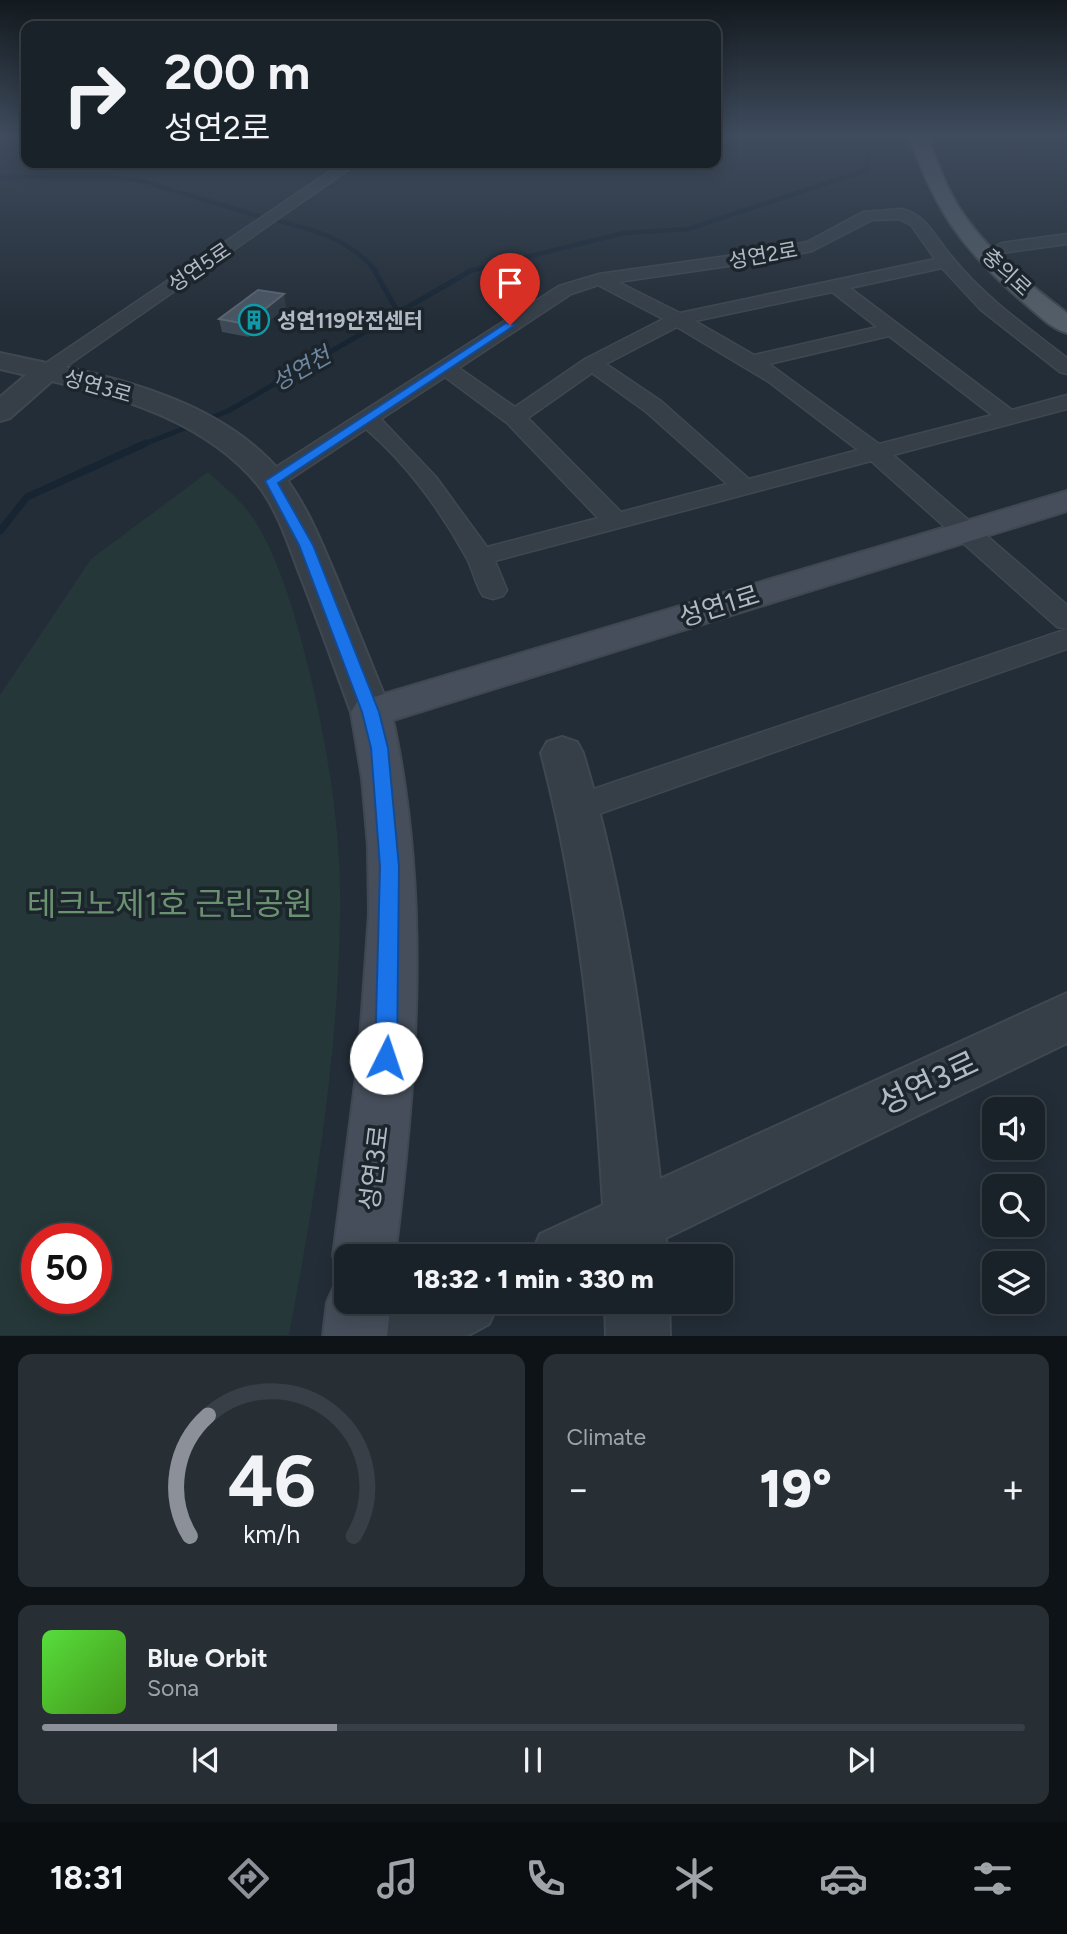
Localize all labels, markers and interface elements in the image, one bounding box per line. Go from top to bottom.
text: 200 m [164,42,310,101]
icon: right [49,49,140,140]
text: 성연2로 [164,109,270,147]
street label: 성연5로 [163,237,235,297]
street label: 성연2로 [727,237,799,273]
street label: 충의로 [977,243,1037,301]
pin [480,253,540,325]
icon: arrive [491,264,529,302]
building icon: 성연119안전센터 [237,303,271,337]
place label: 성연119안전센터 [277,308,423,333]
water label: 성연천 [267,340,338,397]
street label: 성연3로 [61,364,135,408]
street label: 성연1로 [675,579,763,633]
park label: 테크노제1호 근린공원 [27,885,313,923]
position arrow [349,1021,423,1095]
street label: 성연3로 [872,1043,984,1123]
map controls [982,1097,1045,1314]
button: sound [982,1097,1045,1160]
street label: 성연3로 [353,1123,395,1213]
button: search [982,1174,1045,1237]
speed limit sign: 50 [21,1223,112,1314]
button: layers [982,1251,1045,1314]
text: 18:32 · 1 min · 330 m [413,1263,654,1295]
text: Climate [567,1423,646,1451]
text: 46 [227,1438,315,1525]
text: 19° [759,1458,832,1520]
text: − [567,1466,590,1512]
text: + [1001,1466,1025,1512]
text: km/h [243,1519,300,1549]
text: Blue Orbit [147,1642,268,1674]
text: Sona [147,1674,199,1702]
icon: previous [187,1741,225,1779]
icon: pause [514,1741,552,1779]
icon: next [842,1741,880,1779]
icon: directions [224,1854,273,1903]
icon: music [373,1854,422,1903]
icon: phone [521,1854,570,1903]
icon: climate [670,1854,719,1903]
icon: car [819,1854,868,1903]
icon: filters [968,1854,1017,1903]
text: 18:31 [50,1859,124,1897]

